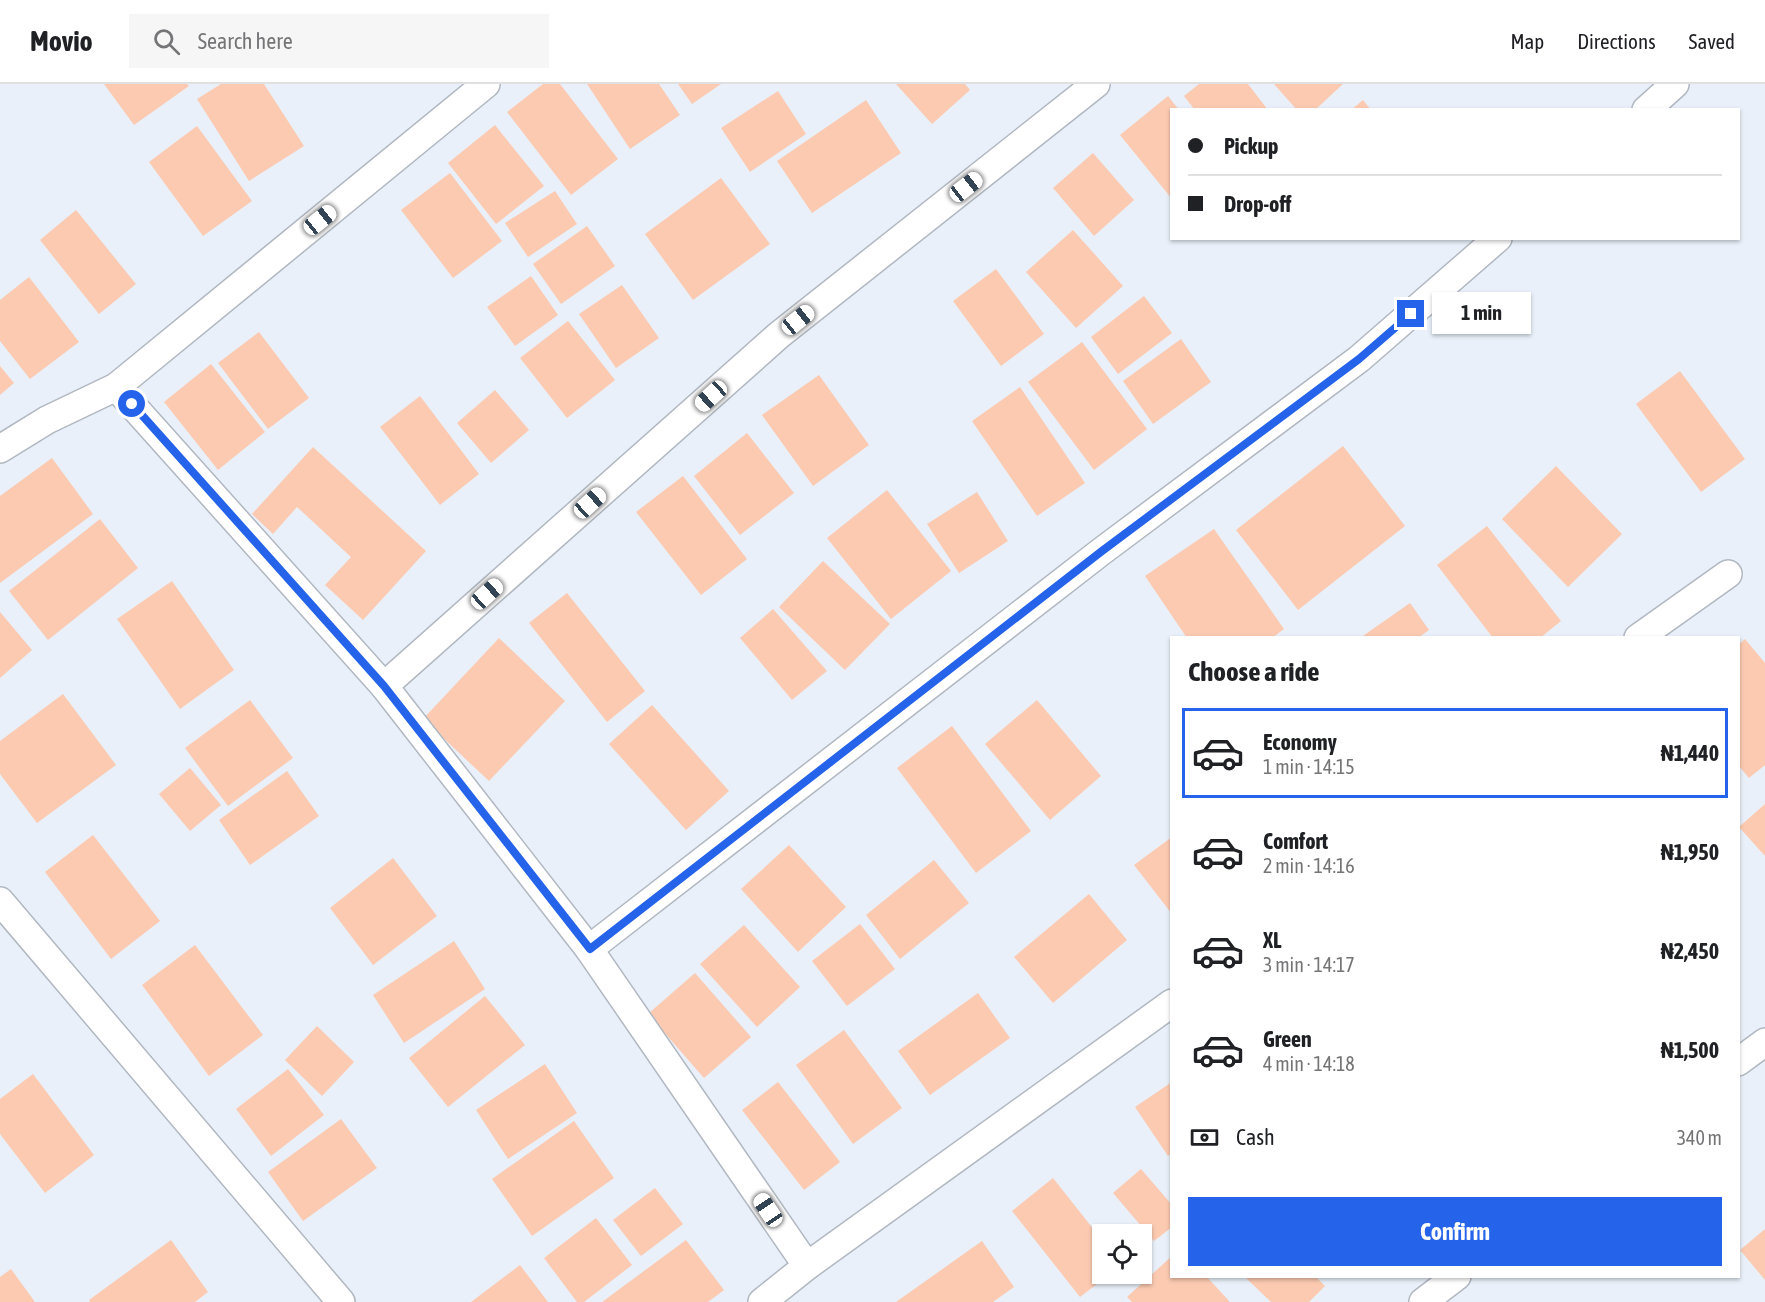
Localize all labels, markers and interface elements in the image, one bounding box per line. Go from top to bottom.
search box [129,14,549,68]
text: Movio [30,25,93,57]
icon: search [150,25,183,58]
text: Search here [198,28,293,54]
text: Map [1510,29,1544,53]
text: Directions [1577,29,1656,53]
text: Saved [1689,29,1735,53]
text: Pickup [1224,133,1279,159]
car [946,169,986,205]
text: Drop-off [1224,191,1291,217]
car [300,202,340,238]
callout: 1 min [1432,293,1531,335]
route end [1397,300,1424,327]
text: 1 min [1461,301,1502,324]
car [778,302,818,338]
car [692,377,730,415]
route start [118,390,145,417]
car [571,484,609,522]
car [468,575,506,613]
text: Choose a ride [1188,656,1320,687]
icon: car [1191,726,1245,780]
text: Economy [1263,729,1337,755]
text: ₦1,440 [1661,740,1719,766]
text: 1 min · 14:15 [1263,755,1355,778]
icon: car [1191,825,1245,879]
text: Comfort [1263,828,1328,854]
text: ₦1,950 [1661,839,1719,865]
text: 2 min · 14:16 [1263,854,1355,877]
icon: car [1191,924,1245,978]
text: XL [1263,927,1281,953]
text: ₦2,450 [1661,938,1719,964]
text: 3 min · 14:17 [1263,953,1355,976]
icon: car [1191,1023,1245,1077]
text: Green [1263,1026,1312,1052]
text: ₦1,500 [1661,1037,1719,1063]
text: 4 min · 14:18 [1263,1052,1355,1075]
icon: cash [1188,1121,1221,1154]
text: Cash [1236,1124,1275,1150]
text: 340 m [1677,1126,1722,1149]
car [750,1190,786,1230]
button: Confirm [1188,1197,1722,1266]
map controls [1092,1224,1152,1284]
button: locate [1092,1224,1152,1284]

